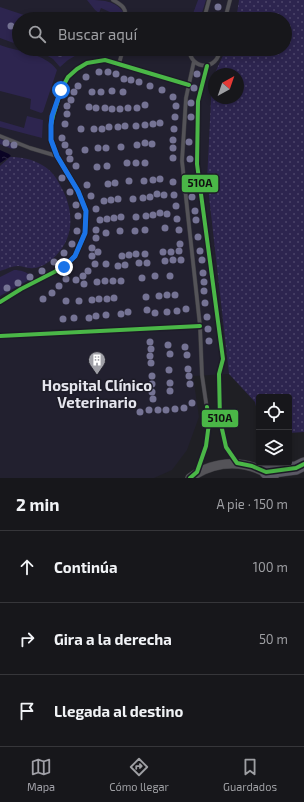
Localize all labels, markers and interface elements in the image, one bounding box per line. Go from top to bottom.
search box [12,12,292,56]
icon: search [26,23,48,45]
text: Buscar aquí [58,25,137,43]
north arrow [208,68,244,104]
route start [52,81,70,99]
line badge: 510A [181,174,219,193]
text: 510A [188,176,213,189]
route end [55,258,73,276]
building icon: Hospital Clínico Veterinario [87,350,107,375]
place label: Hospital Clínico Veterinario [42,376,152,411]
map controls [256,394,292,466]
button: locate [256,394,292,430]
line badge: 510A [201,409,239,428]
text: 510A [208,411,233,424]
button: layers [256,430,292,466]
text: 2 min [16,494,59,514]
text: A pie · 150 m [216,496,288,512]
icon: ahead [16,556,38,578]
text: Continúa [54,558,117,576]
text: 100 m [253,559,288,575]
icon: right [16,628,38,650]
text: Gira a la derecha [54,630,172,648]
text: 50 m [259,631,288,647]
icon: arrive [16,700,38,722]
text: Llegada al destino [54,702,183,720]
tab: Mapa [27,756,55,793]
tab: Cómo llegar [109,756,169,793]
tab: Guardados [223,756,277,793]

